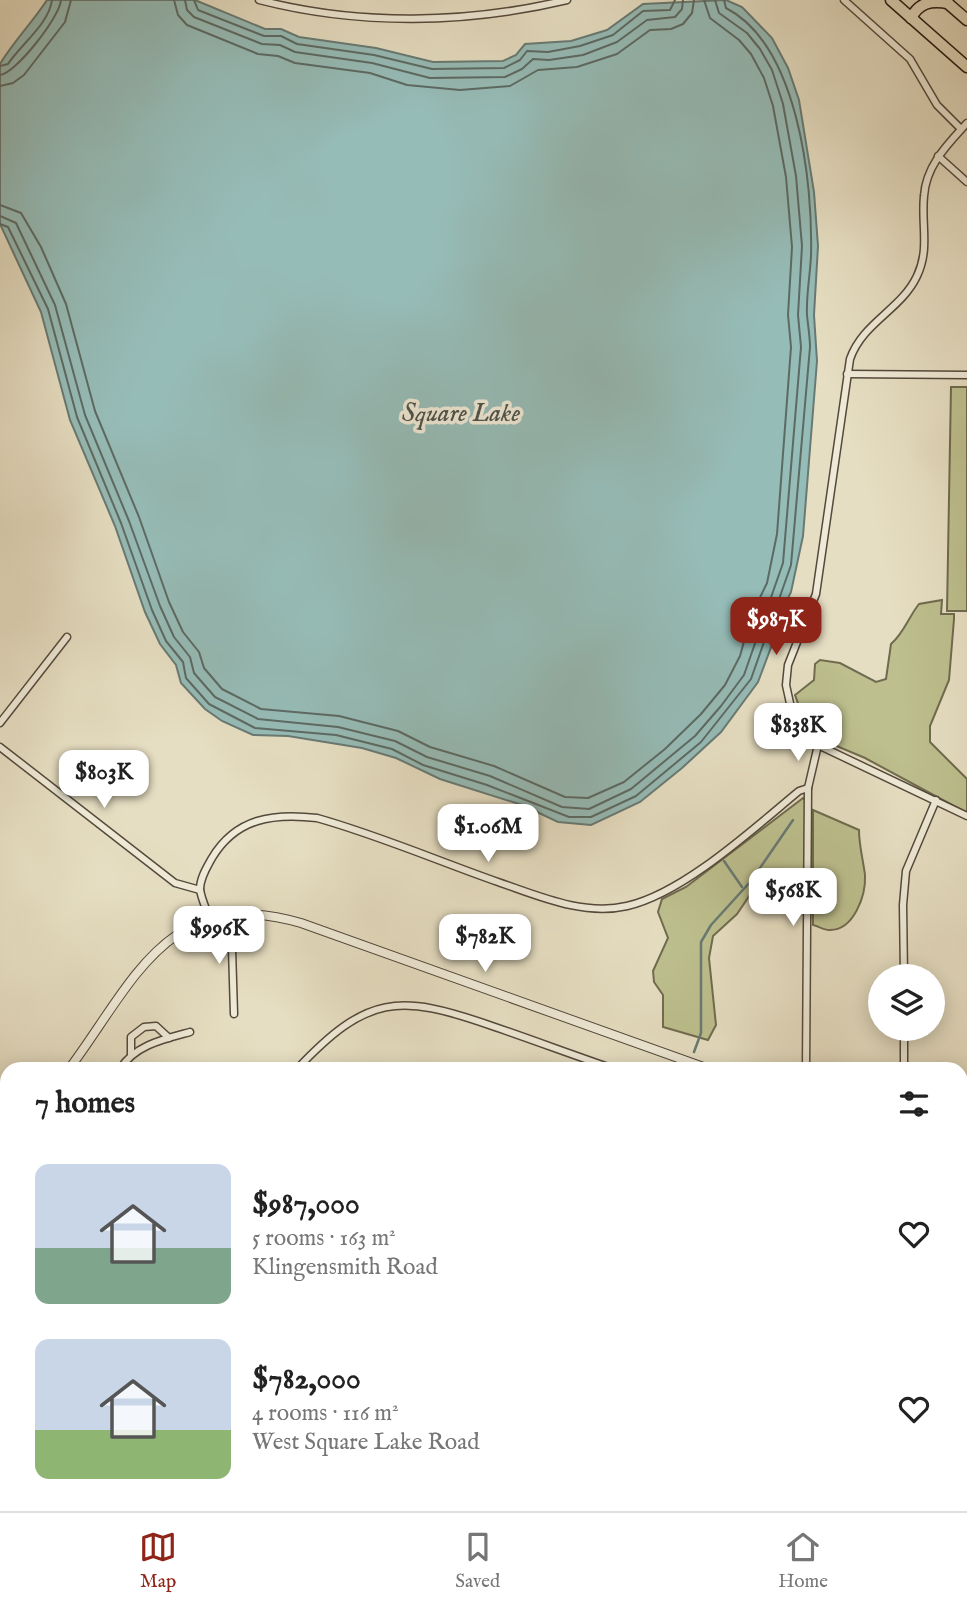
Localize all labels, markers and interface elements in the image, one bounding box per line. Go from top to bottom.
water label: Square Lake [402,397,521,430]
pin: $987K [727,598,825,657]
text: $987K [746,605,806,634]
pin: $838K [749,704,847,763]
text: $838K [770,711,826,740]
pin: $803K [55,750,153,810]
text: $803K [75,758,133,787]
pin: $1.06M [431,804,545,864]
text: $1.06M [454,812,522,841]
pin: $568K [744,869,842,928]
text: $568K [765,876,821,905]
pin: $996K [170,906,268,966]
text: $996K [189,914,249,943]
pin: $782K [436,914,534,974]
text: $782K [455,922,515,951]
map controls [868,964,945,1041]
button: layers [868,964,945,1041]
text: 7 homes [35,1085,135,1123]
icon: filters [895,1085,933,1123]
text: $987,000 [252,1186,360,1224]
icon: home [91,1192,175,1276]
icon: heart [895,1215,933,1253]
text: 5 rooms · 163 m² [252,1224,396,1253]
text: Klingensmith Road [252,1253,438,1282]
text: $782,000 [252,1361,361,1399]
icon: home [91,1367,175,1451]
icon: heart [895,1390,933,1428]
text: 4 rooms · 116 m² [252,1399,399,1428]
text: West Square Lake Road [252,1428,479,1457]
tab: Map [139,1528,177,1594]
tab: Saved [455,1528,500,1594]
tab: Home [778,1528,828,1594]

